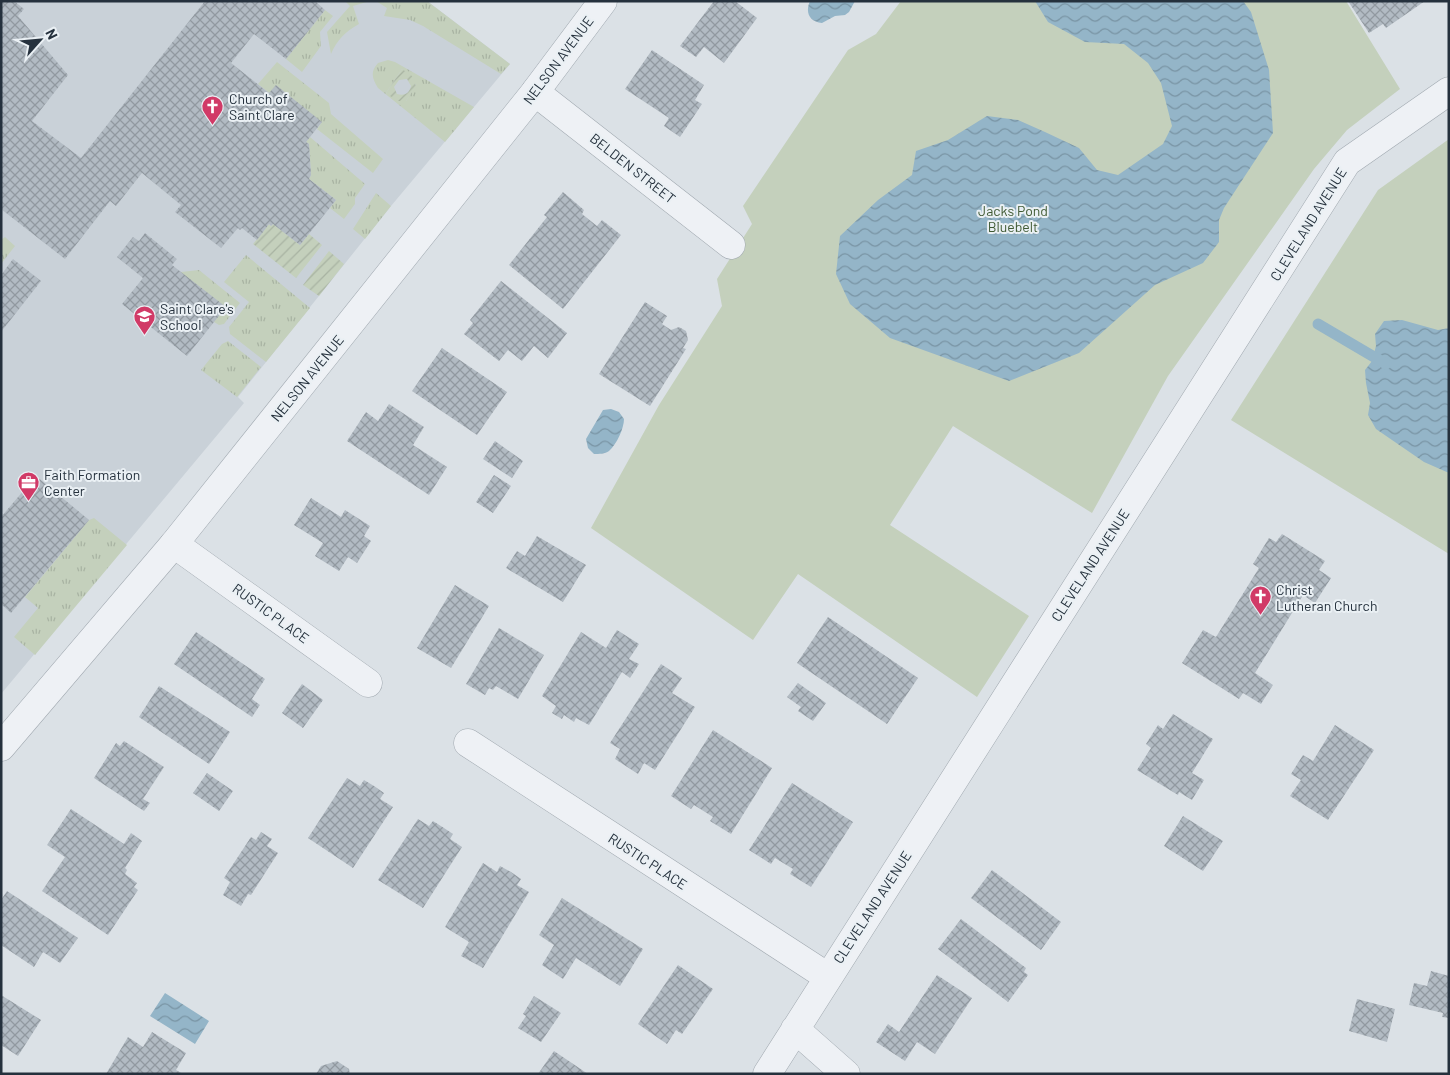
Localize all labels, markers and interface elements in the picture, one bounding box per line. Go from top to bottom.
street label: NELSON AVENUE [519,12,597,108]
north arrow [15,15,65,65]
text: N [42,26,62,42]
place label: Church of Saint Clare [229,90,295,123]
church icon: Church of Saint Clare [201,94,225,125]
street label: BELDEN STREET [587,129,679,207]
street label: CLEVELAND AVENUE [1266,164,1350,284]
park label: Jacks Pond Bluebelt [978,202,1048,235]
place label: Saint Clare's School [160,300,234,333]
school or university icon: Saint Clare's School [132,304,156,335]
street label: NELSON AVENUE [267,331,347,425]
place label: Faith Formation Center [44,466,140,499]
office icon: Faith Formation Center [16,470,40,501]
street label: CLEVELAND AVENUE [1047,506,1133,624]
street label: RUSTIC PLACE [229,580,313,646]
place label: Christ Lutheran Church [1276,581,1377,614]
church icon: Christ Lutheran Church [1248,585,1272,616]
street label: RUSTIC PLACE [605,829,691,893]
street label: CLEVELAND AVENUE [829,848,915,966]

